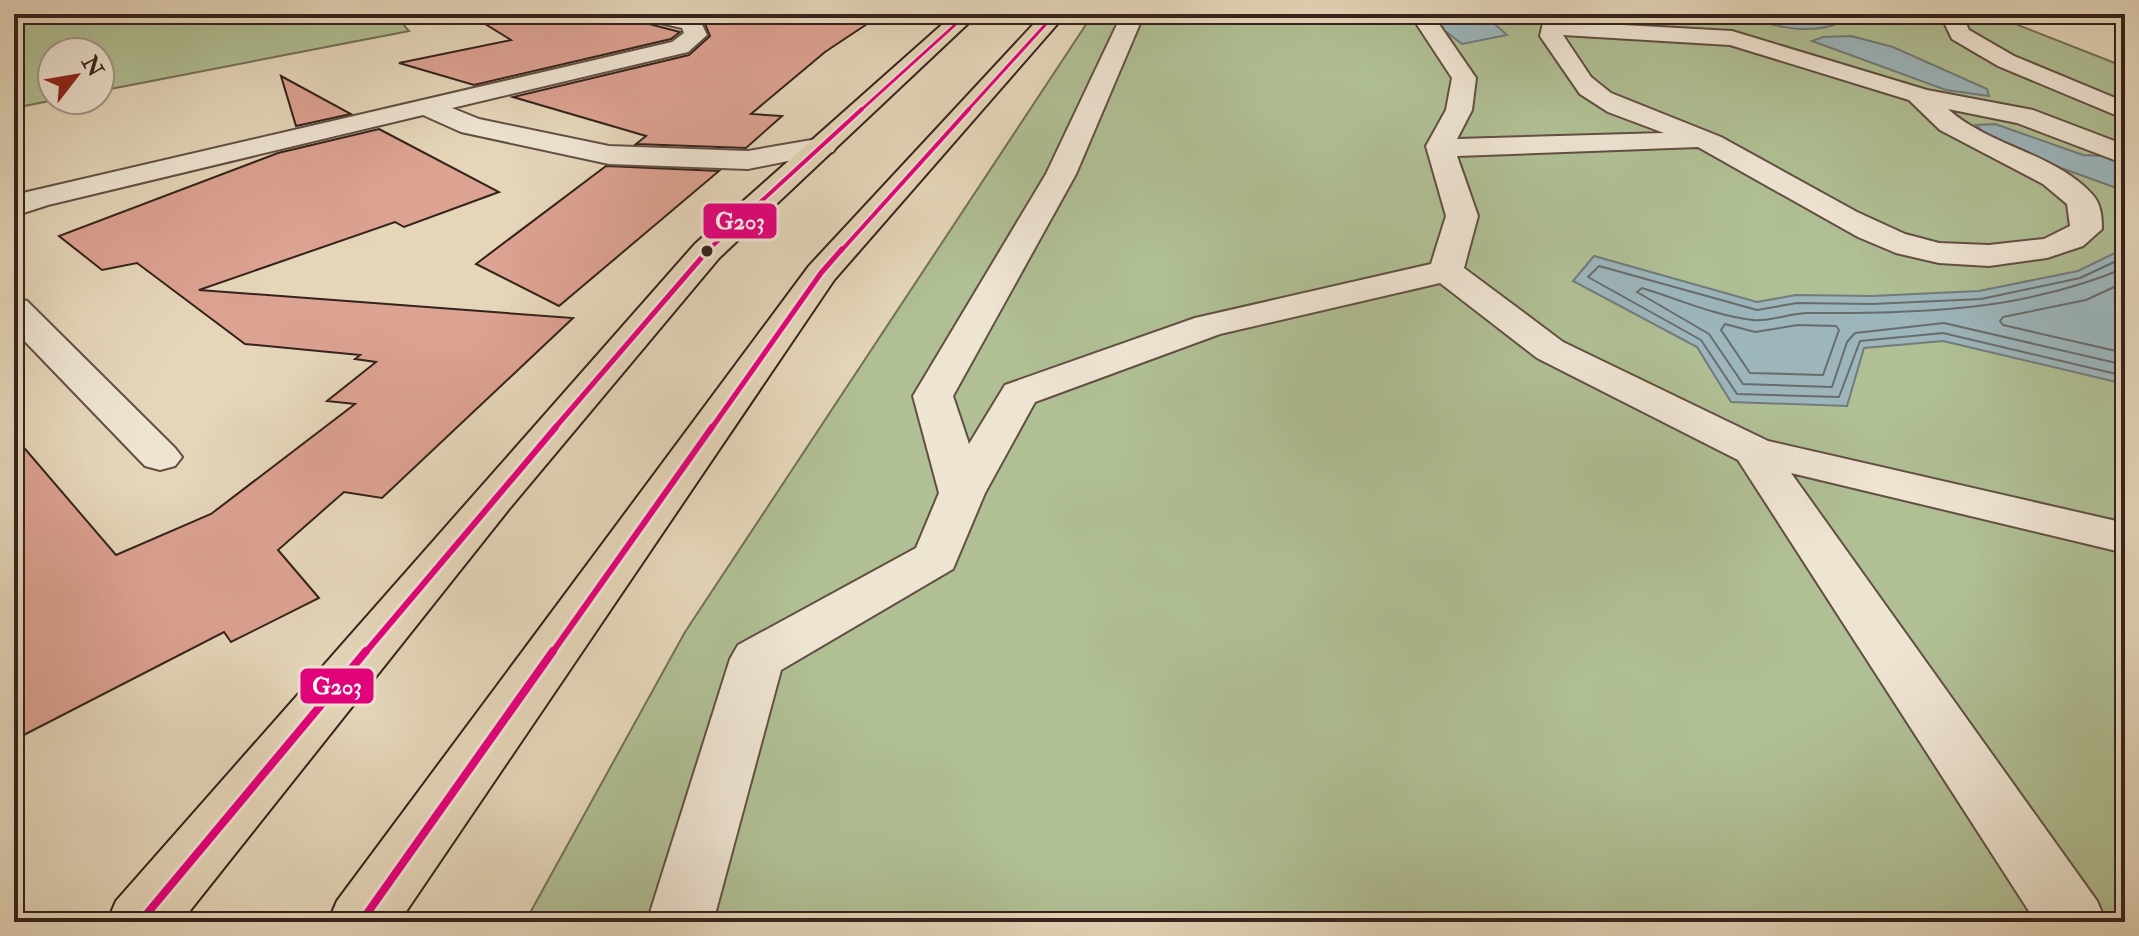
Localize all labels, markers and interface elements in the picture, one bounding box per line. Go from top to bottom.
north arrow [36,36,116,116]
text: N [75,50,110,82]
line badge: G203 [702,202,778,240]
text: G203 [715,208,765,236]
unlabelled marker [699,243,715,259]
line badge: G203 [299,667,375,705]
text: G203 [312,673,362,701]

